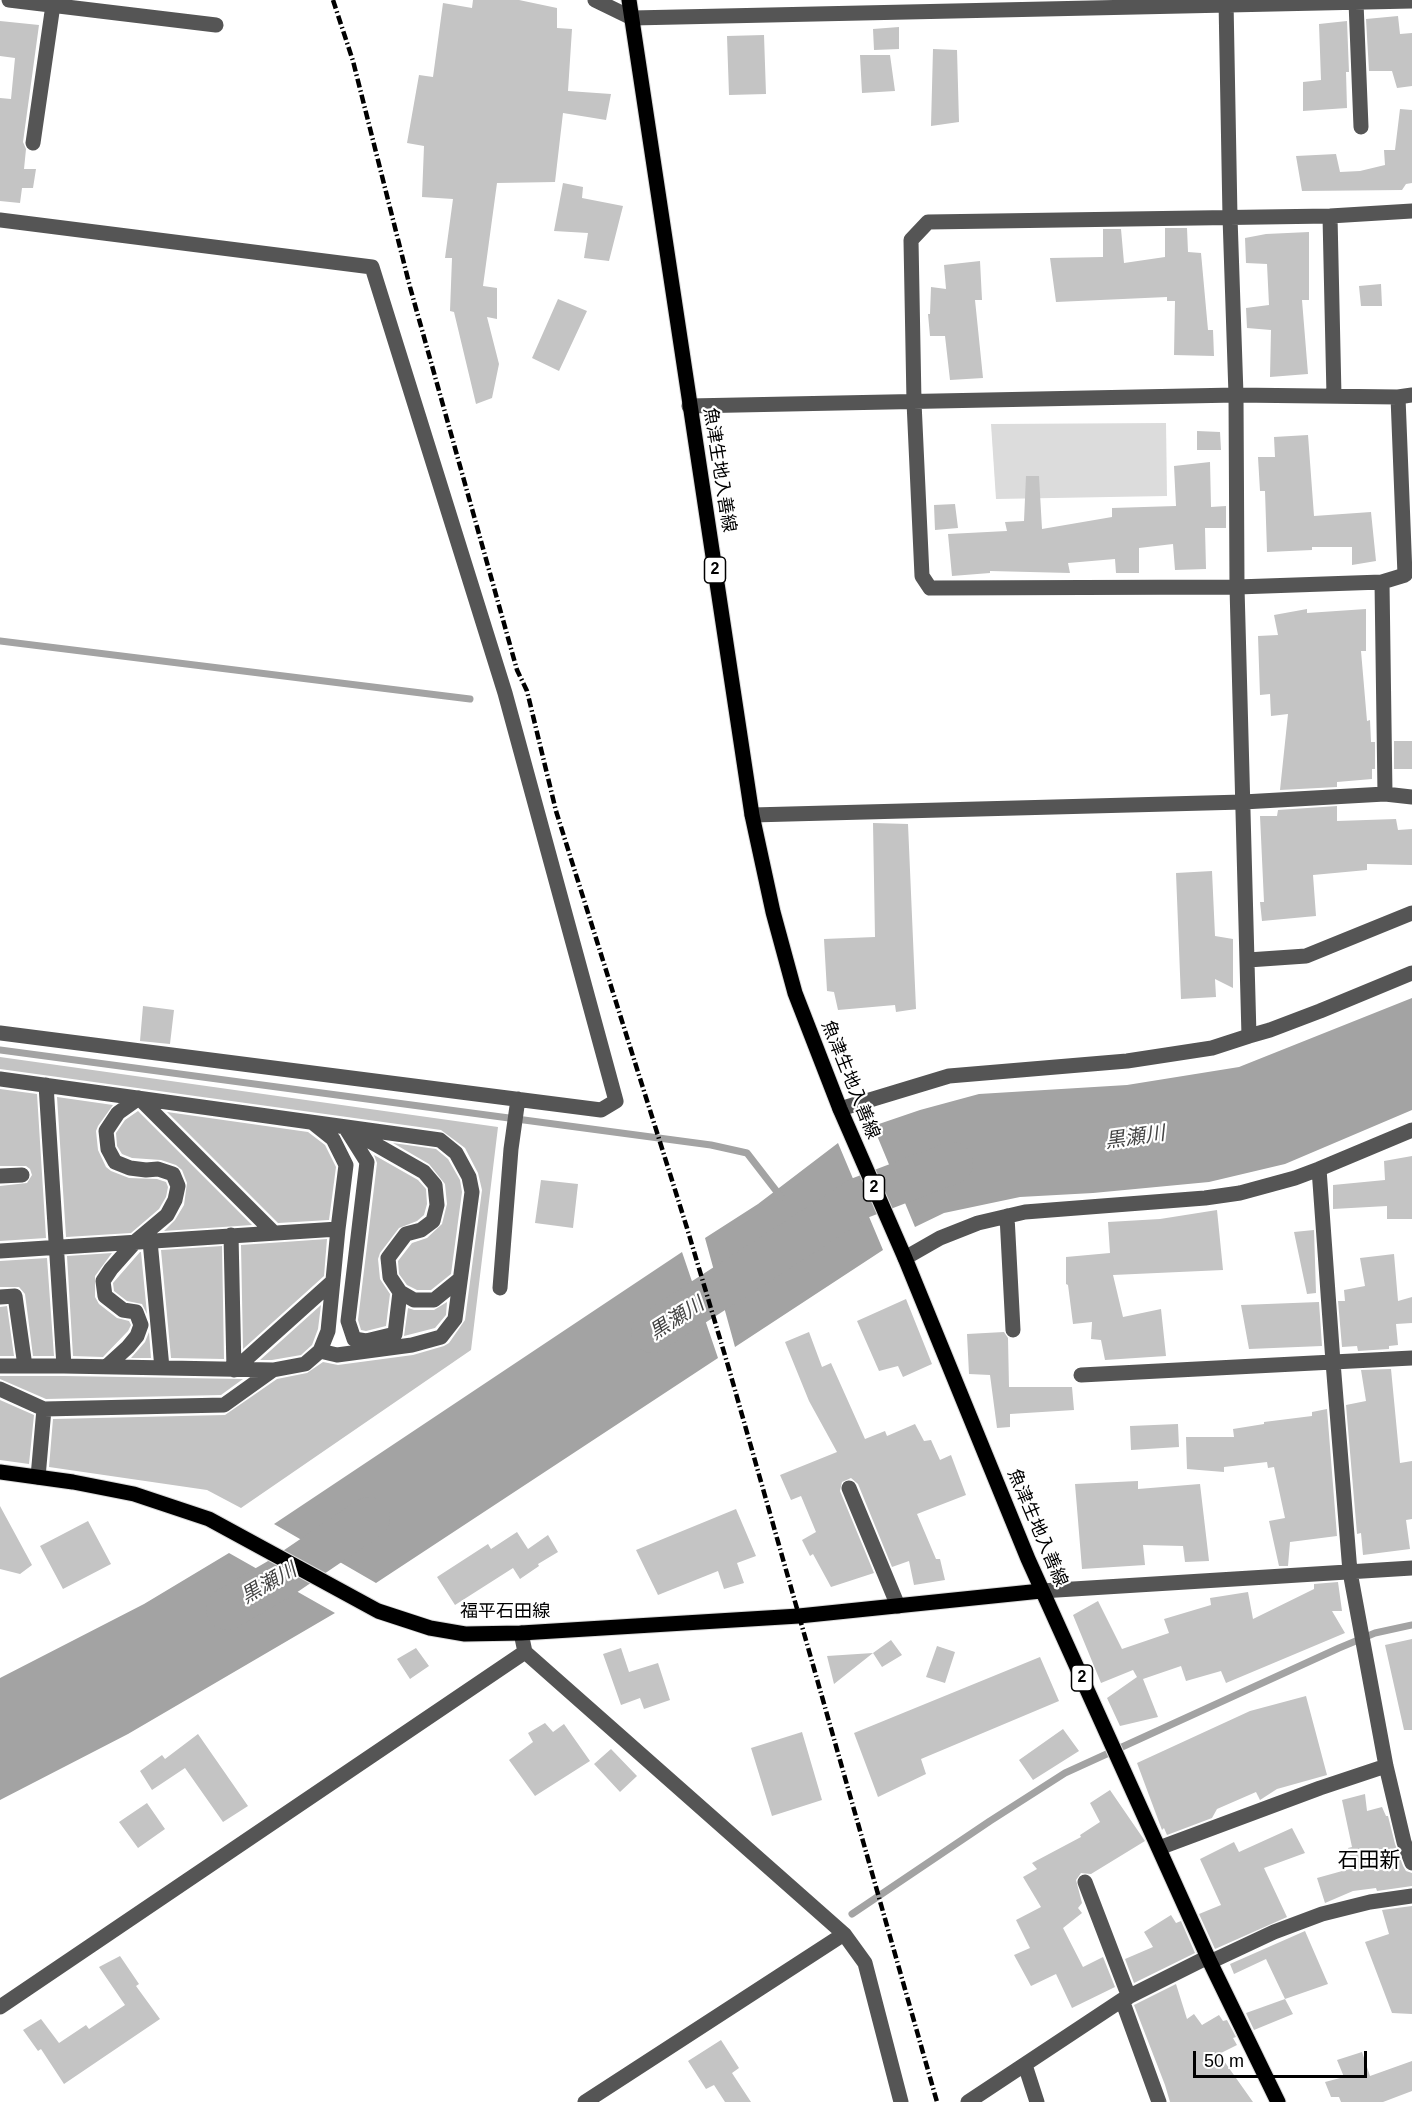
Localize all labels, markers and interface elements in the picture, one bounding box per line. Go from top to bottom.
street label: 魚津生地入善線 [698,406,740,534]
road number: 2 [704,557,726,583]
street label: 魚津生地入善線 [816,1018,884,1142]
water label: 黒瀬川 [1104,1122,1166,1154]
road number: 2 [864,1175,884,1201]
water label: 黒瀬川 [645,1293,709,1345]
street label: 魚津生地入善線 [1002,1466,1072,1590]
water label: 黒瀬川 [237,1559,301,1609]
street label: 福平石田線 [460,1601,550,1623]
road number: 2 [1072,1665,1092,1691]
district label: 石田新 [1338,1848,1400,1874]
scale bar [1196,2039,1370,2077]
text: 50 m [1204,2051,1244,2071]

